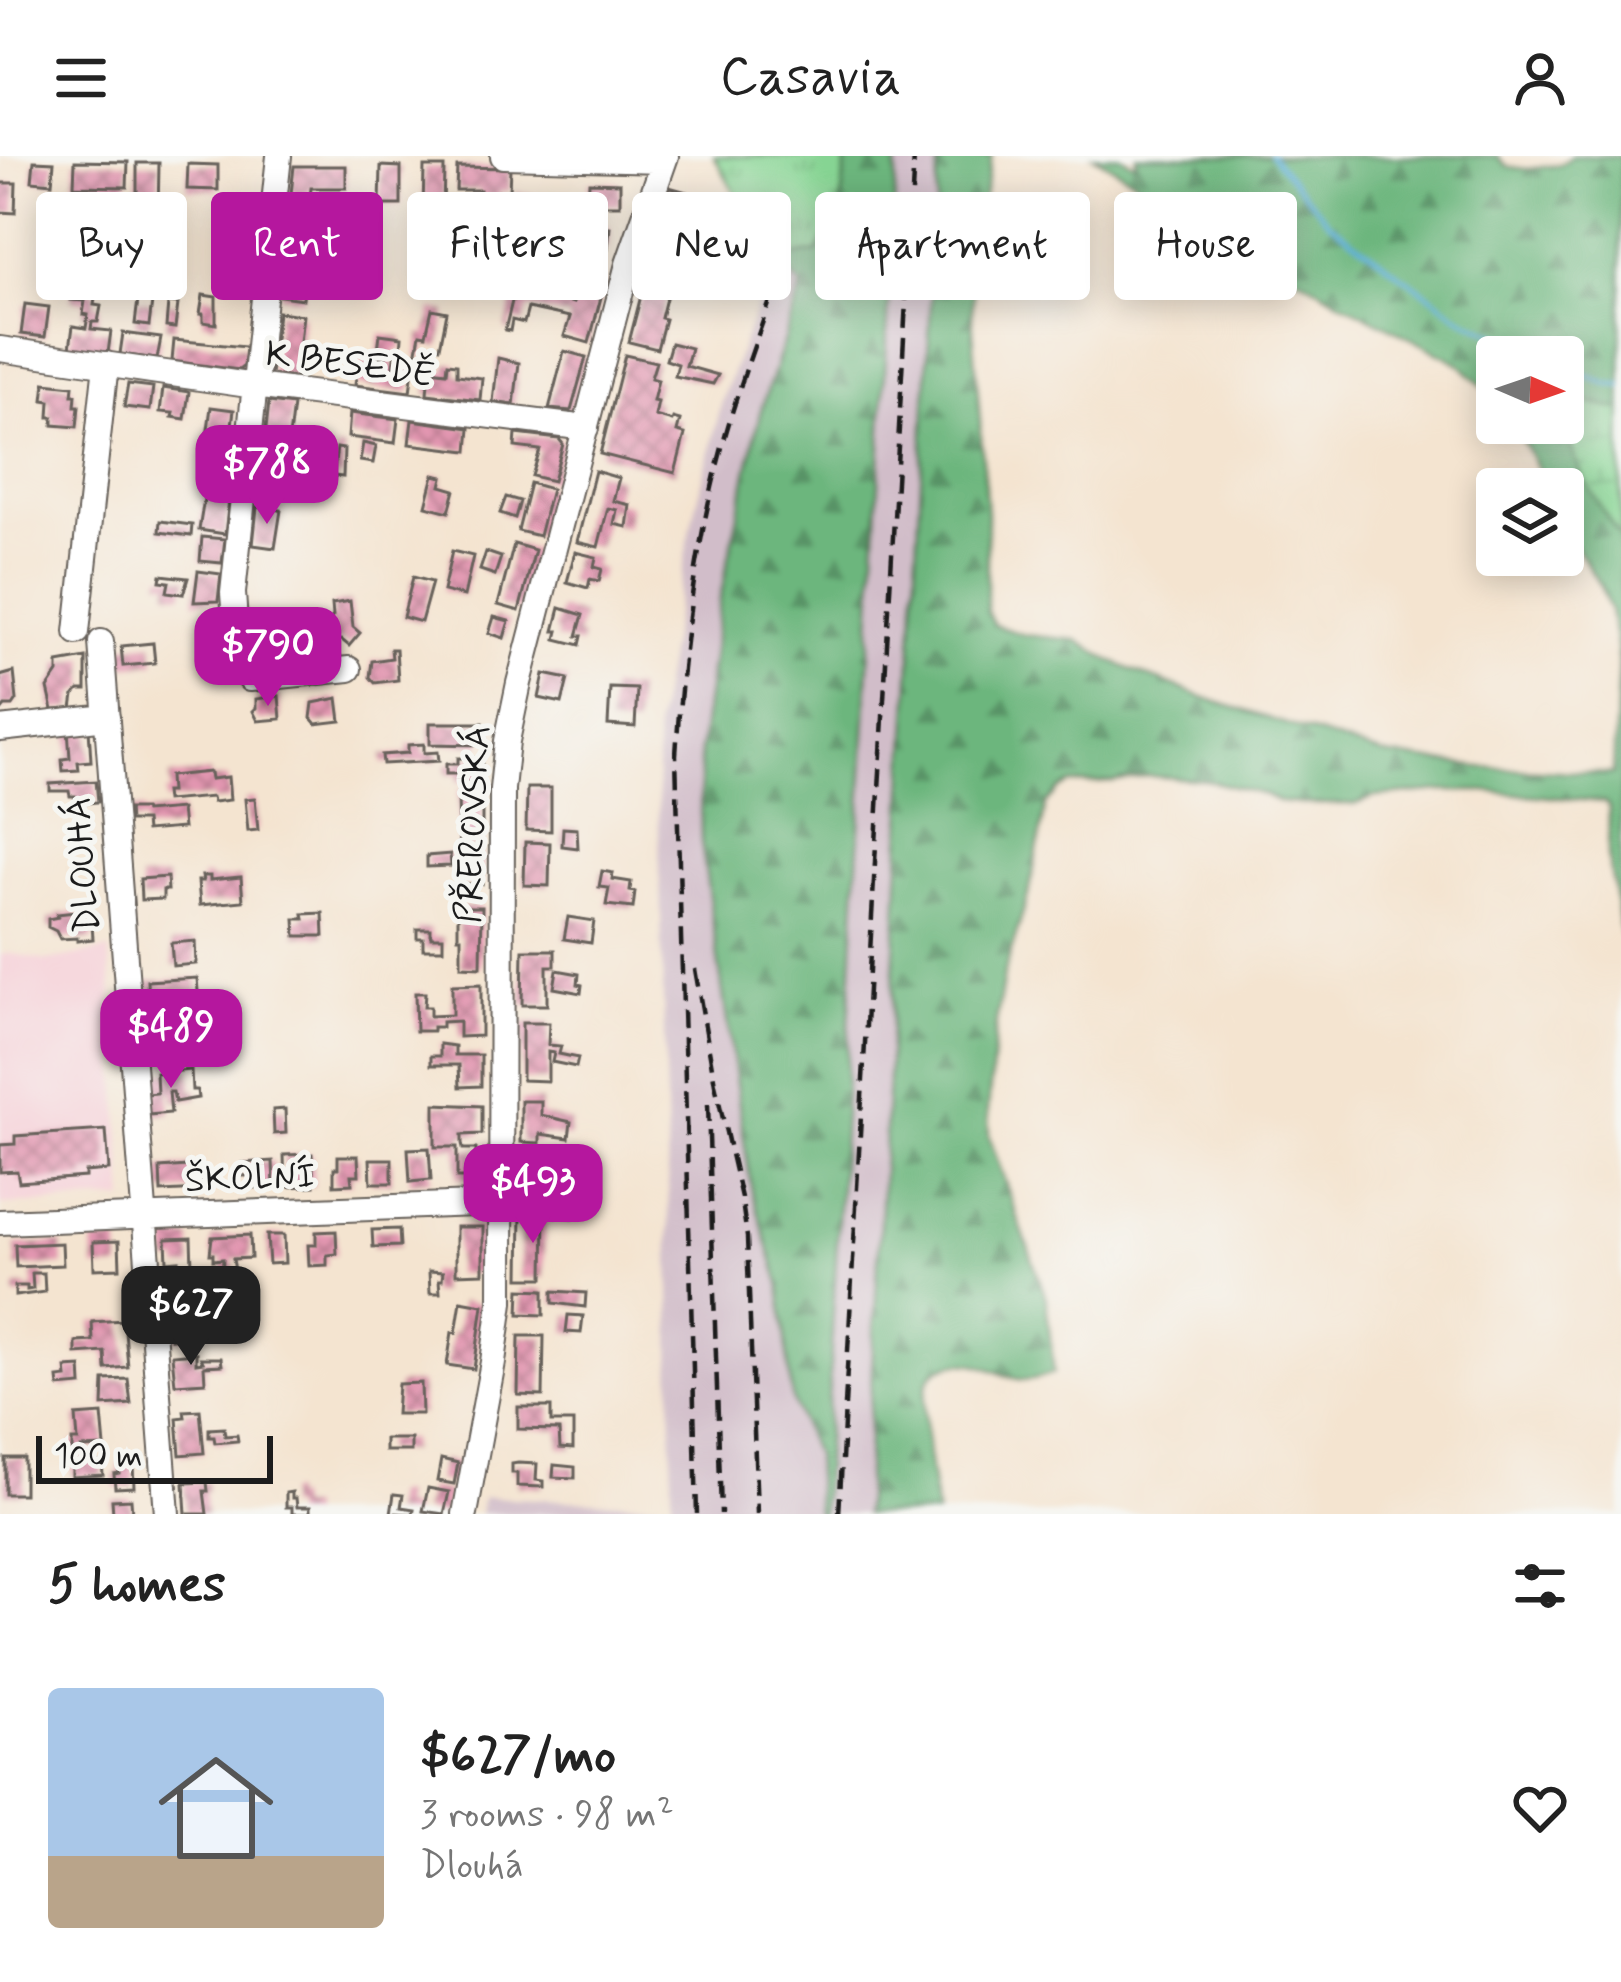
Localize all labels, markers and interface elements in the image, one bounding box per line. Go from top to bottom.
text: Casavia [720,43,901,114]
icon: menu [48,45,114,111]
icon: person [1507,45,1573,111]
chip: Buy [36,192,187,300]
chip: Rent [211,192,383,300]
chip: Filters [407,192,608,300]
chip: New [632,192,791,300]
chip: Apartment [815,192,1090,300]
chip: House [1114,192,1297,300]
street label: K BESEDĚ [263,332,437,399]
north arrow [1476,336,1584,444]
map controls [1476,336,1584,576]
pin: $788 [196,425,338,527]
text: $788 [222,438,312,489]
button: layers [1476,468,1584,576]
pin: $790 [197,607,339,709]
text: $790 [221,620,315,671]
street label: PŘEROVSKÁ [446,724,503,924]
street label: DLOUHÁ [56,795,113,934]
pin: $489 [100,989,242,1091]
text: $489 [127,1002,215,1053]
pin: $493 [462,1144,604,1246]
street label: ŠKOLNÍ [184,1154,316,1205]
text: $493 [491,1157,575,1208]
pin: $627 [120,1266,262,1368]
text: $627 [148,1279,234,1330]
scale bar [36,1430,273,1483]
text: 100 m [54,1435,143,1479]
text: 5 homes [48,1553,226,1619]
icon: filters [1507,1553,1573,1619]
text: $627/mo [420,1724,616,1790]
icon: home [144,1736,288,1880]
icon: heart [1507,1775,1573,1841]
text: 3 rooms · 98 m² [420,1790,674,1841]
text: Dlouhá [420,1841,524,1892]

